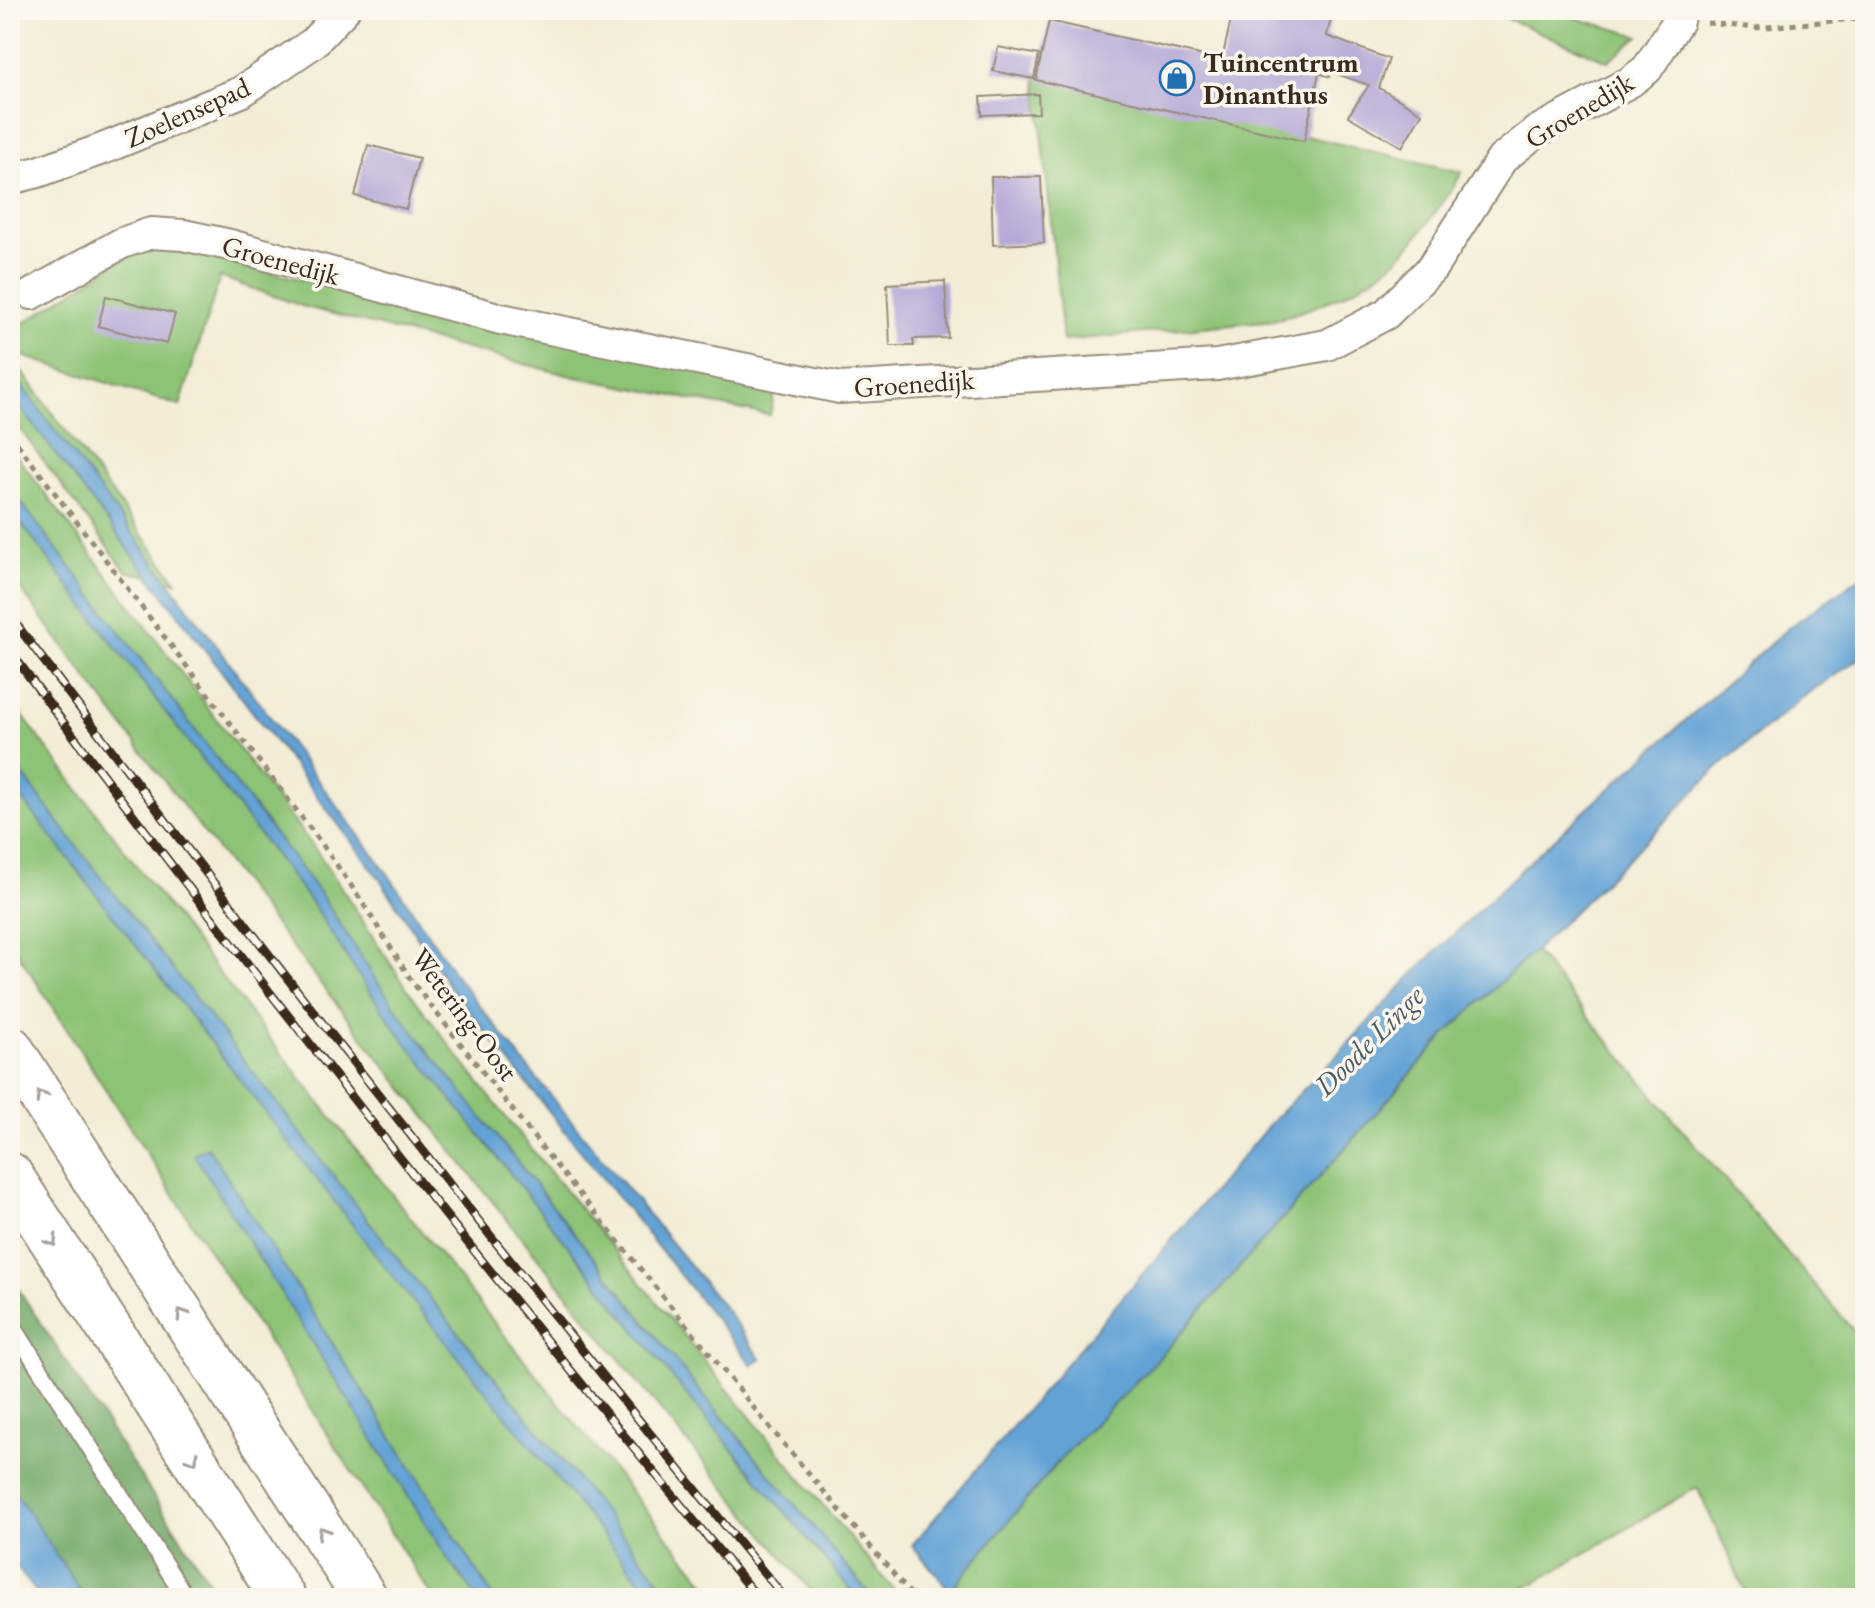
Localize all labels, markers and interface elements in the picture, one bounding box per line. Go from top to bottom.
place label: Tuincentrum Dinanthus [1203,44,1359,112]
shop icon: Tuincentrum Dinanthus [1158,59,1196,97]
street label: Groenedijk [1518,63,1641,156]
street label: Zoelensepad [119,68,256,156]
street label: Groenedijk [218,227,345,293]
street label: Groenedijk [853,361,976,405]
street label: Wetering-Oost [403,940,527,1088]
water label: Doode Linge [1304,976,1433,1105]
one-way arrow [35,1090,50,1104]
one-way arrow [43,1232,58,1246]
one-way arrow [176,1308,191,1323]
one-way arrow [184,1450,199,1465]
one-way arrow [317,1527,332,1541]

